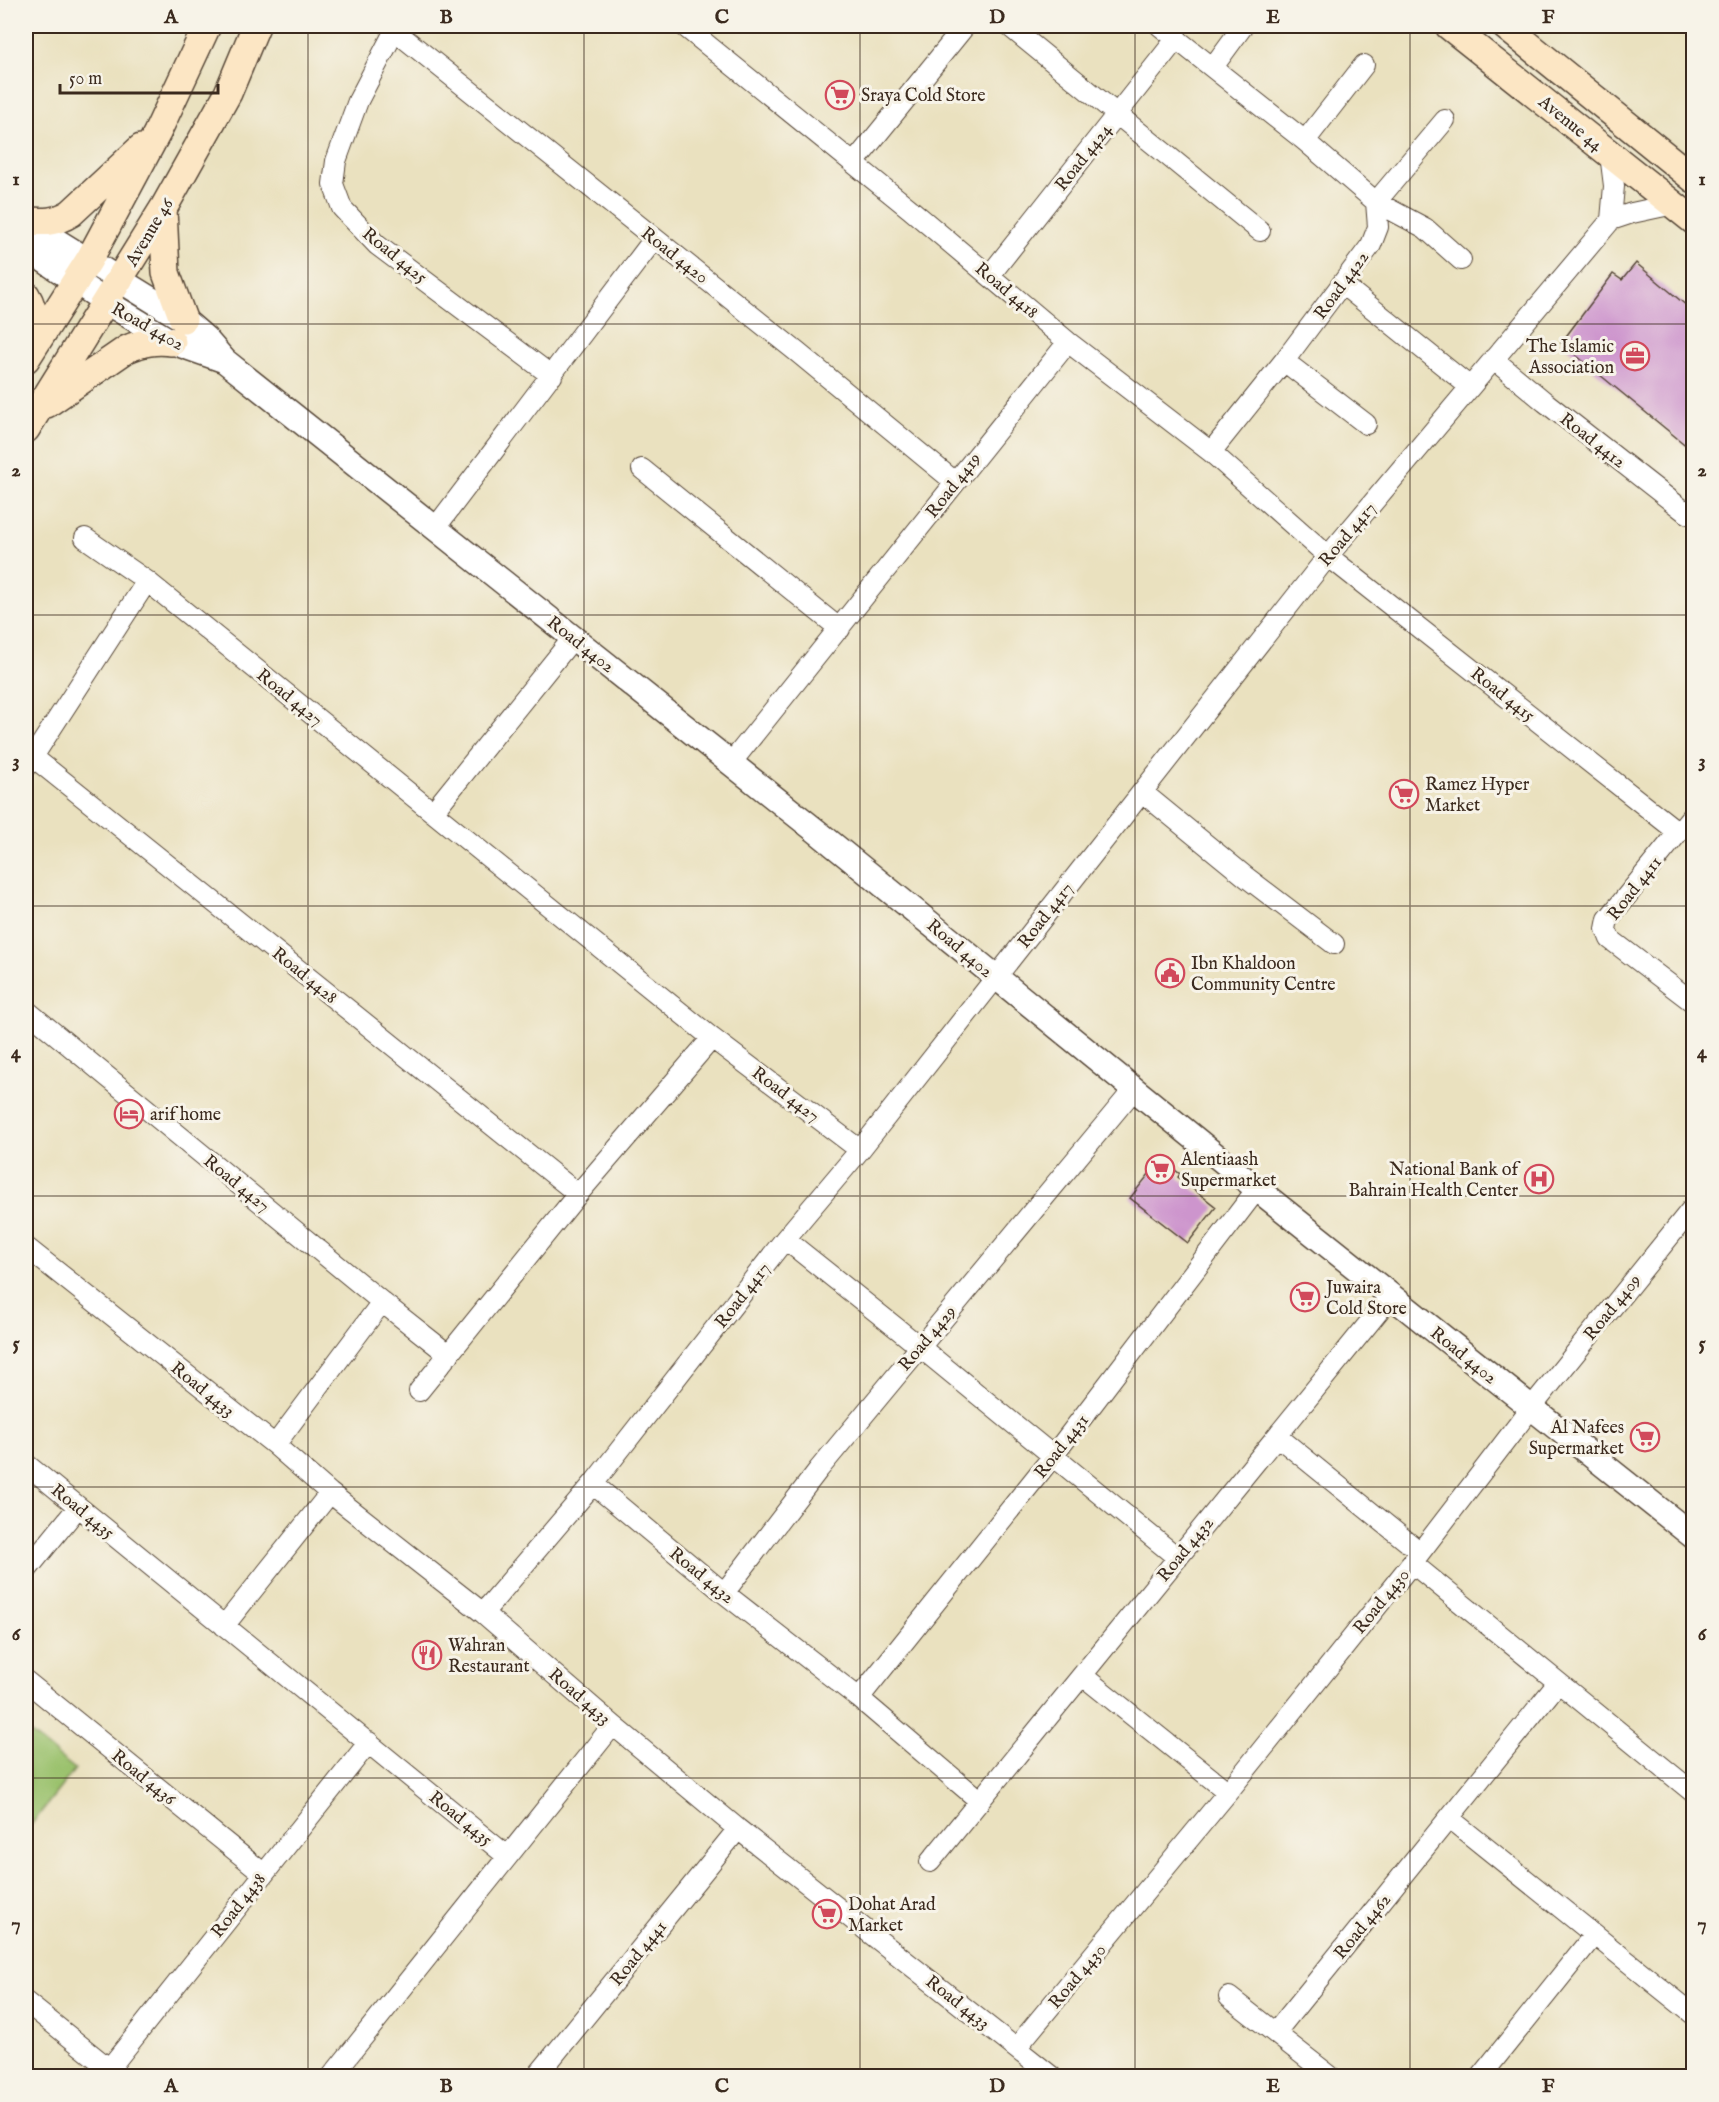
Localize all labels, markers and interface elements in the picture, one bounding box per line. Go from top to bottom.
text: A [163,5,179,30]
text: B [439,5,453,30]
text: C [715,5,729,30]
text: D [989,5,1005,30]
text: E [1266,5,1280,30]
text: F [1542,5,1555,30]
scale bar [60,57,218,95]
text: 50 m [69,68,102,91]
supermarket icon: Sraya Cold Store [824,79,856,111]
place label: Sraya Cold Store [861,85,986,108]
street label: Avenue 44 [1532,90,1607,157]
street label: Road 4424 [1051,119,1118,196]
text: 1 [12,167,20,192]
text: 1 [1698,167,1706,192]
street label: Avenue 46 [121,194,180,272]
street label: Road 4425 [357,223,432,290]
street label: Road 4420 [636,223,713,290]
street label: Road 4422 [1310,247,1375,325]
street label: Road 4418 [970,258,1043,324]
street label: Road 4402 [107,298,188,357]
place label: The Islamic Association [1526,336,1614,380]
office icon: The Islamic Association [1619,340,1651,372]
street label: Road 4412 [1554,408,1630,474]
street label: Road 4419 [921,449,987,523]
text: 2 [11,458,21,483]
text: 2 [1697,458,1707,483]
street label: Road 4417 [1314,498,1382,572]
street label: Road 4402 [542,612,619,679]
street label: Road 4415 [1465,663,1539,728]
street label: Road 4427 [251,664,327,732]
text: 3 [12,749,20,774]
text: 3 [1698,749,1706,774]
place label: Ramez Hyper Market [1425,774,1530,818]
supermarket icon: Ramez Hyper Market [1388,778,1420,810]
street label: Road 4411 [1603,852,1668,926]
street label: Road 4417 [1013,878,1079,953]
street label: Road 4402 [921,915,997,984]
street label: Road 4428 [267,943,342,1010]
place label: Ibn Khaldoon Community Centre [1191,953,1336,997]
public building icon: Ibn Khaldoon Community Centre [1154,957,1186,989]
text: 4 [11,1040,22,1065]
text: 4 [1697,1040,1708,1065]
street label: Road 4427 [747,1062,824,1128]
hotel icon: arif home [113,1098,145,1130]
place label: arif home [150,1104,221,1127]
place label: Alentiaash Supermarket [1180,1149,1276,1193]
street label: Road 4427 [198,1150,274,1218]
supermarket icon: Alentiaash Supermarket [1144,1153,1176,1185]
place label: National Bank of Bahrain Health Center [1348,1159,1521,1203]
hospital icon: National Bank of Bahrain Health Center [1523,1163,1555,1195]
street label: Road 4417 [710,1258,776,1333]
street label: Road 4409 [1579,1270,1647,1346]
place label: Juwaira Cold Store [1324,1277,1407,1321]
supermarket icon: Juwaira Cold Store [1289,1281,1321,1313]
street label: Road 4429 [894,1301,962,1376]
street label: Road 4402 [1425,1322,1501,1390]
text: 5 [12,1331,20,1356]
text: 5 [1698,1331,1706,1356]
street label: Road 4433 [165,1357,239,1423]
street label: Road 4431 [1030,1410,1095,1484]
place label: Al Nafees Supermarket [1529,1417,1624,1461]
supermarket icon: Al Nafees Supermarket [1629,1421,1661,1453]
street label: Road 4435 [45,1479,119,1545]
street label: Road 4432 [1153,1513,1219,1587]
street label: Road 4432 [664,1543,738,1609]
street label: Road 4430 [1349,1564,1416,1639]
text: 6 [12,1622,22,1647]
text: 6 [1698,1622,1708,1647]
place label: Wahran Restaurant [448,1635,530,1679]
restaurant icon: Wahran Restaurant [411,1639,443,1671]
street label: Road 4433 [543,1664,615,1731]
street label: Road 4436 [106,1745,180,1811]
street label: Road 4435 [423,1786,497,1852]
street label: Road 4438 [207,1869,272,1943]
street label: Road 4462 [1330,1889,1397,1965]
place label: Dohat Arad Market [848,1894,936,1938]
supermarket icon: Dohat Arad Market [811,1898,843,1930]
text: 7 [11,1912,21,1937]
text: 7 [1697,1912,1707,1937]
street label: Road 4441 [606,1916,673,1991]
street label: Road 4430 [1044,1940,1112,2014]
street label: Road 4433 [920,1971,994,2036]
text: A [163,2074,179,2099]
text: B [439,2074,453,2099]
text: C [715,2074,729,2099]
text: D [989,2074,1005,2099]
text: E [1266,2074,1280,2099]
text: F [1542,2074,1555,2099]

